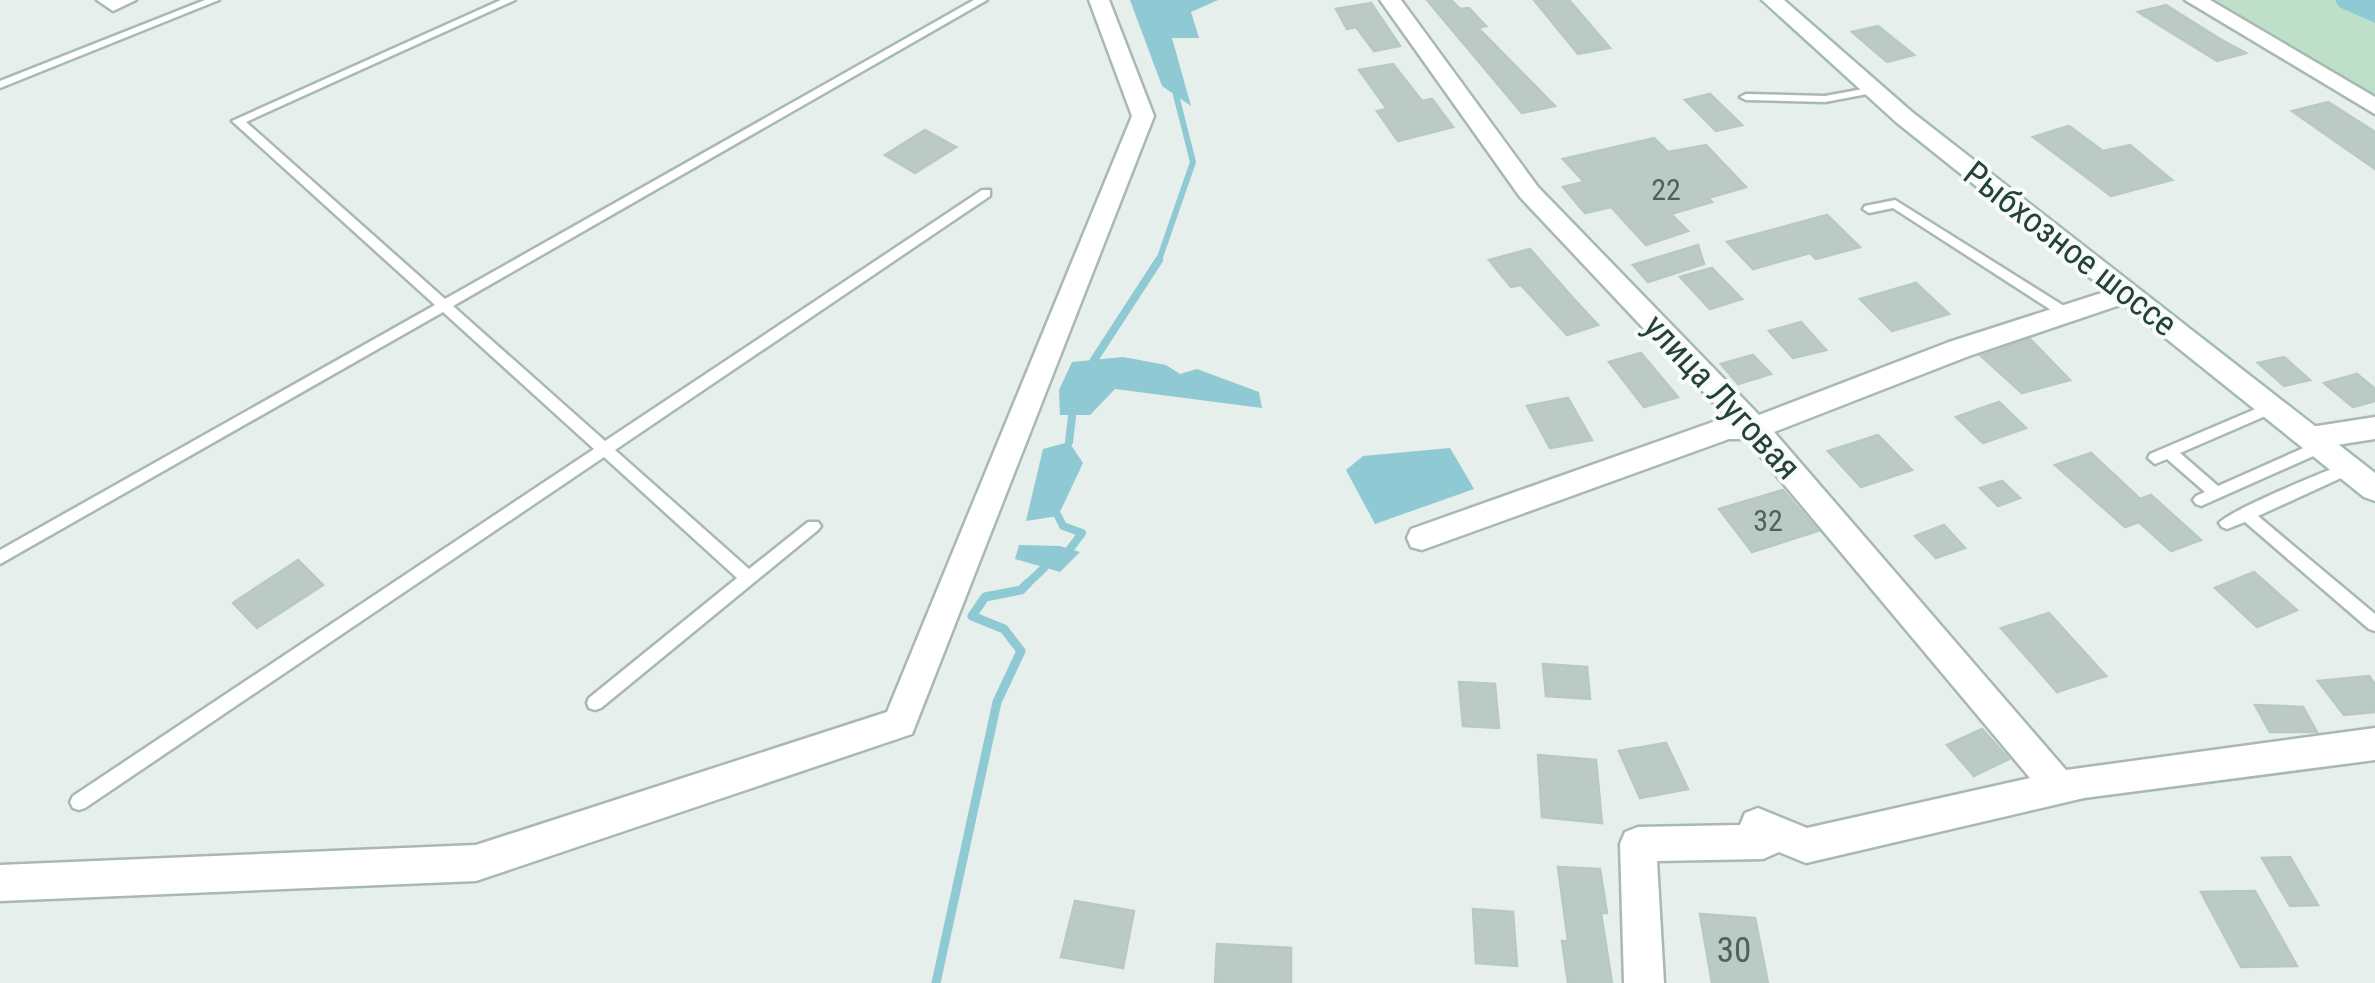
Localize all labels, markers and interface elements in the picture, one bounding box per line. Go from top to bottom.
street label: Рыбхозное шоссе [1955,153,2185,345]
house number: 22 [1651,172,1681,207]
street label: улица Луговая [1635,306,1809,488]
house number: 32 [1753,503,1783,538]
house number: 30 [1717,930,1751,971]

